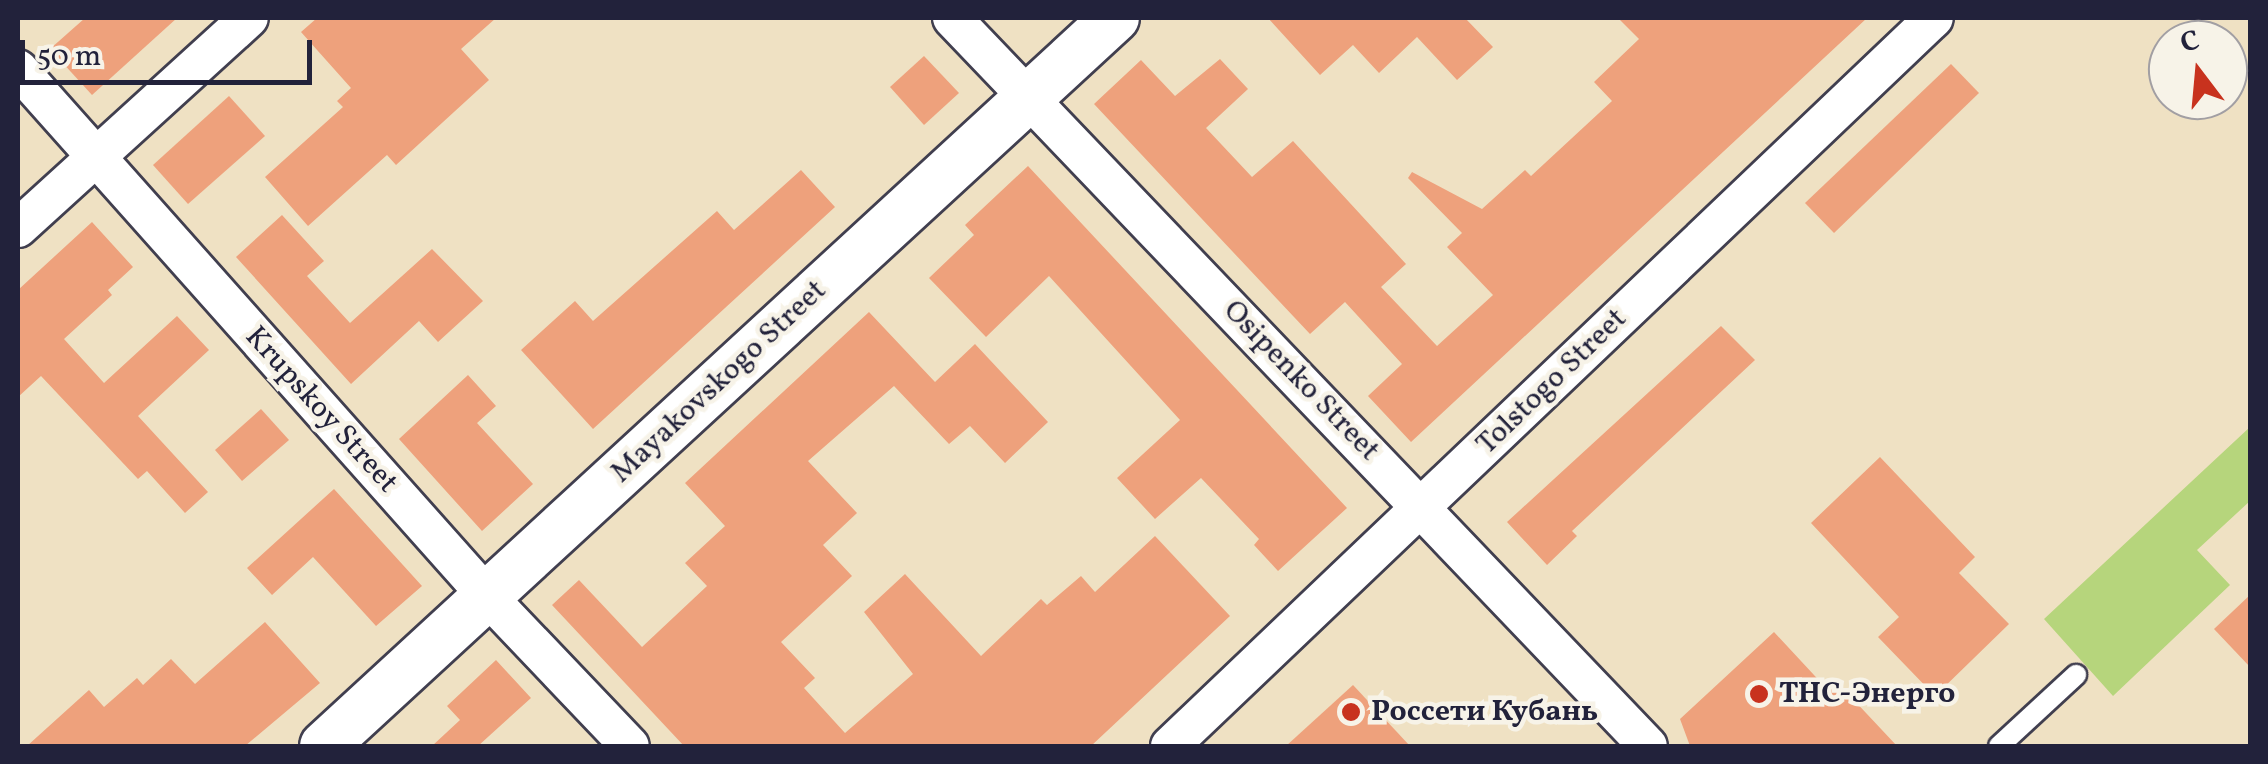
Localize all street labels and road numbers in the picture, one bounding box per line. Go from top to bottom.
street label: Mayakovskogo Street [604,273,834,491]
street label: Osipenko Street [1215,293,1387,469]
street label: Tolstogo Street [1469,301,1635,463]
street label: Krupskoy Street [237,319,405,501]

